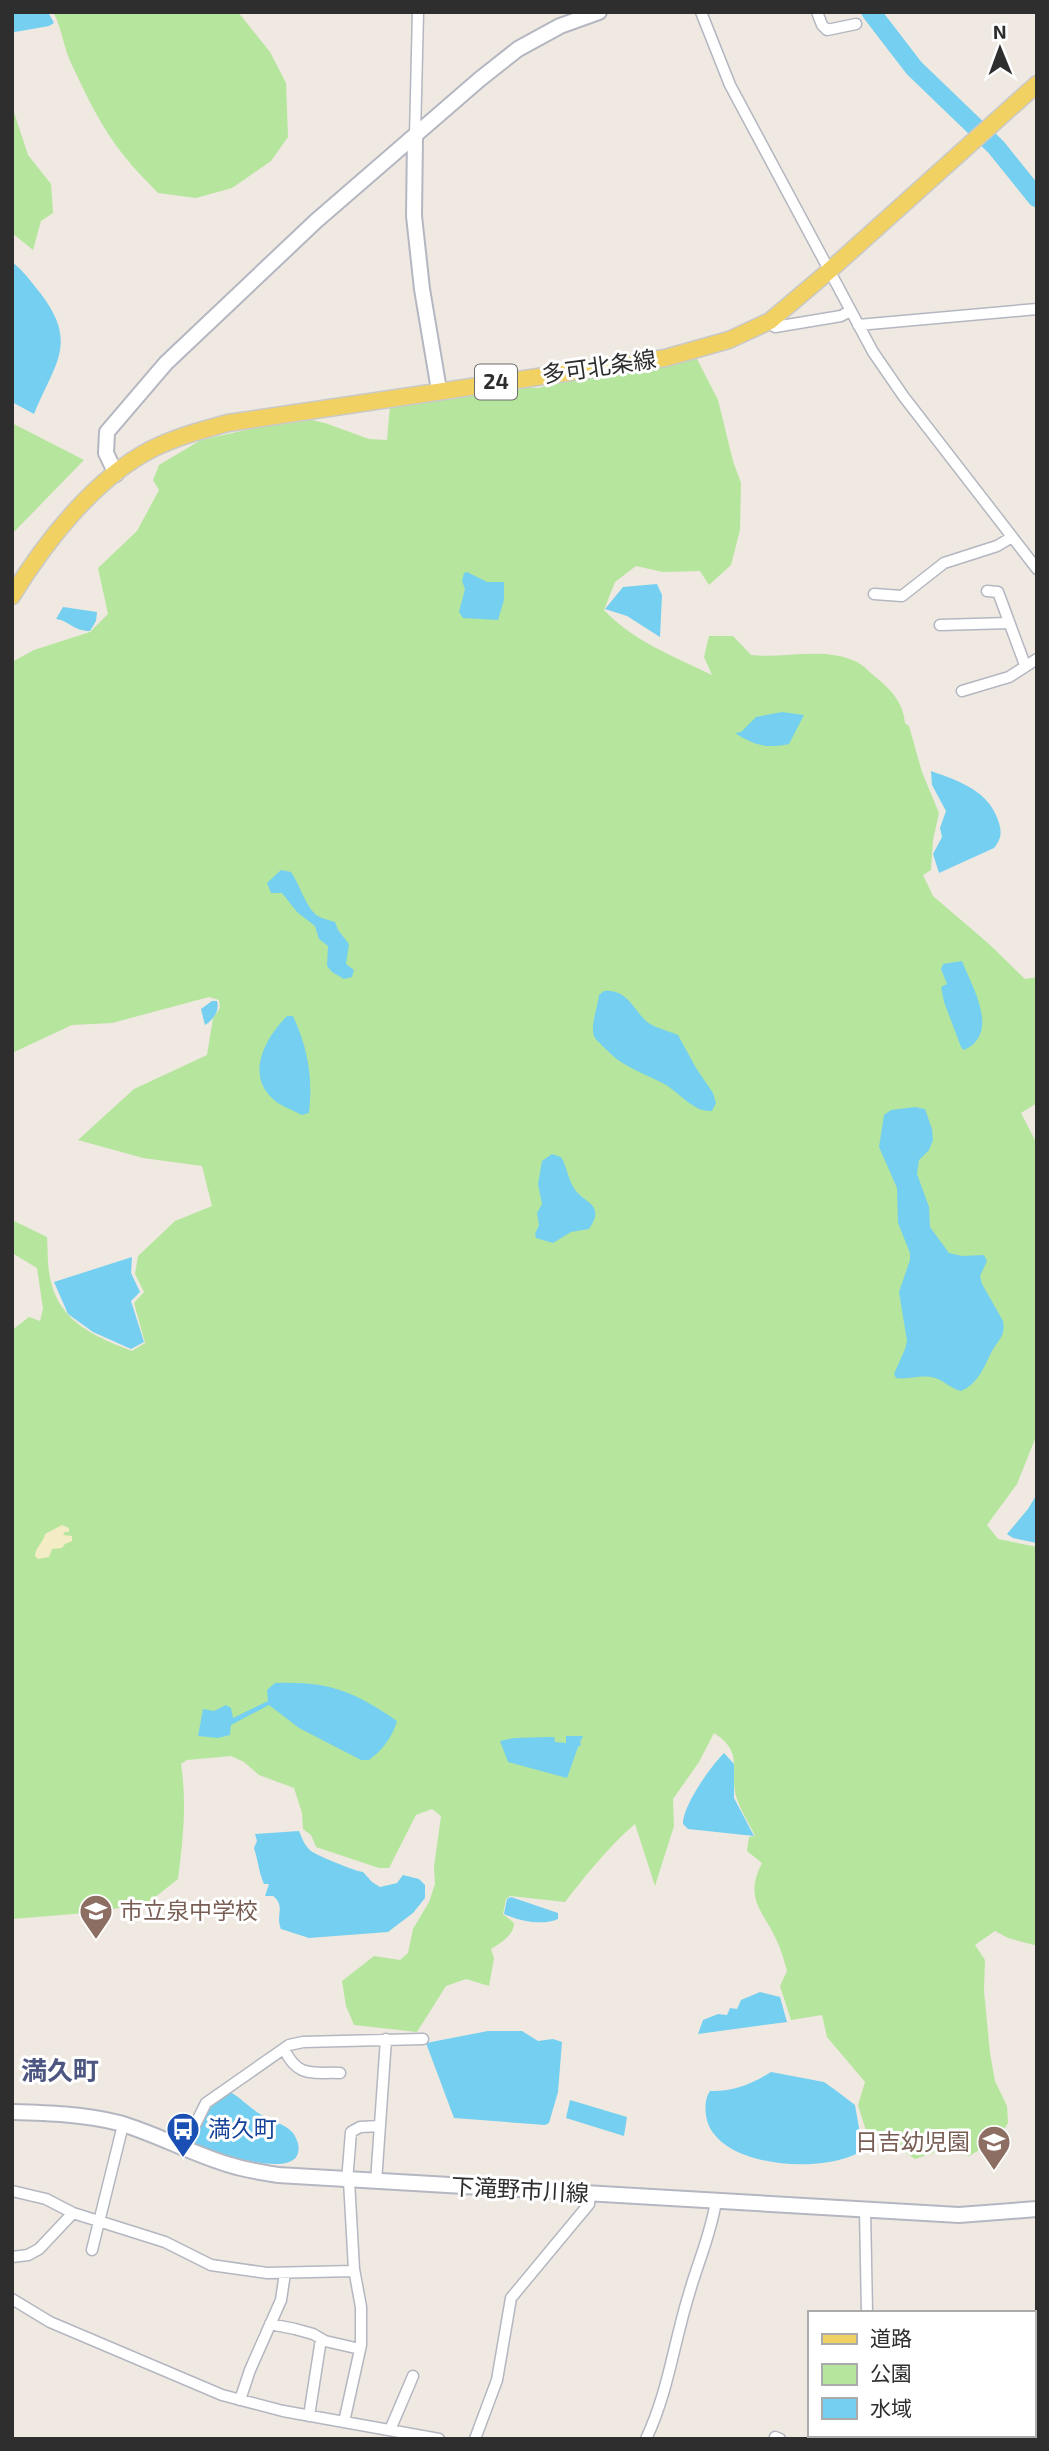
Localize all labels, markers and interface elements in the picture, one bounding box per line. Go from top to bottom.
north arrow [965,14,1035,84]
text: N [993,20,1007,43]
street label: 多可北条線 [540,344,658,388]
road number: 24 [475,364,517,400]
school or university icon: 市立泉中学校 [77,1892,115,1941]
place label: 市立泉中学校 [120,1896,258,1924]
district label: 満久町 [21,2054,99,2085]
bus stop icon: 満久町 [164,2110,202,2159]
place label: 満久町 [208,2114,277,2142]
school or university icon: 日吉幼児園 [975,2123,1013,2172]
place label: 日吉幼児園 [855,2127,970,2155]
street label: 下滝野市川線 [450,2171,590,2207]
legend [808,2311,1035,2437]
text: 道路 [870,2325,912,2350]
text: 公園 [870,2360,912,2385]
text: 水域 [870,2395,912,2420]

